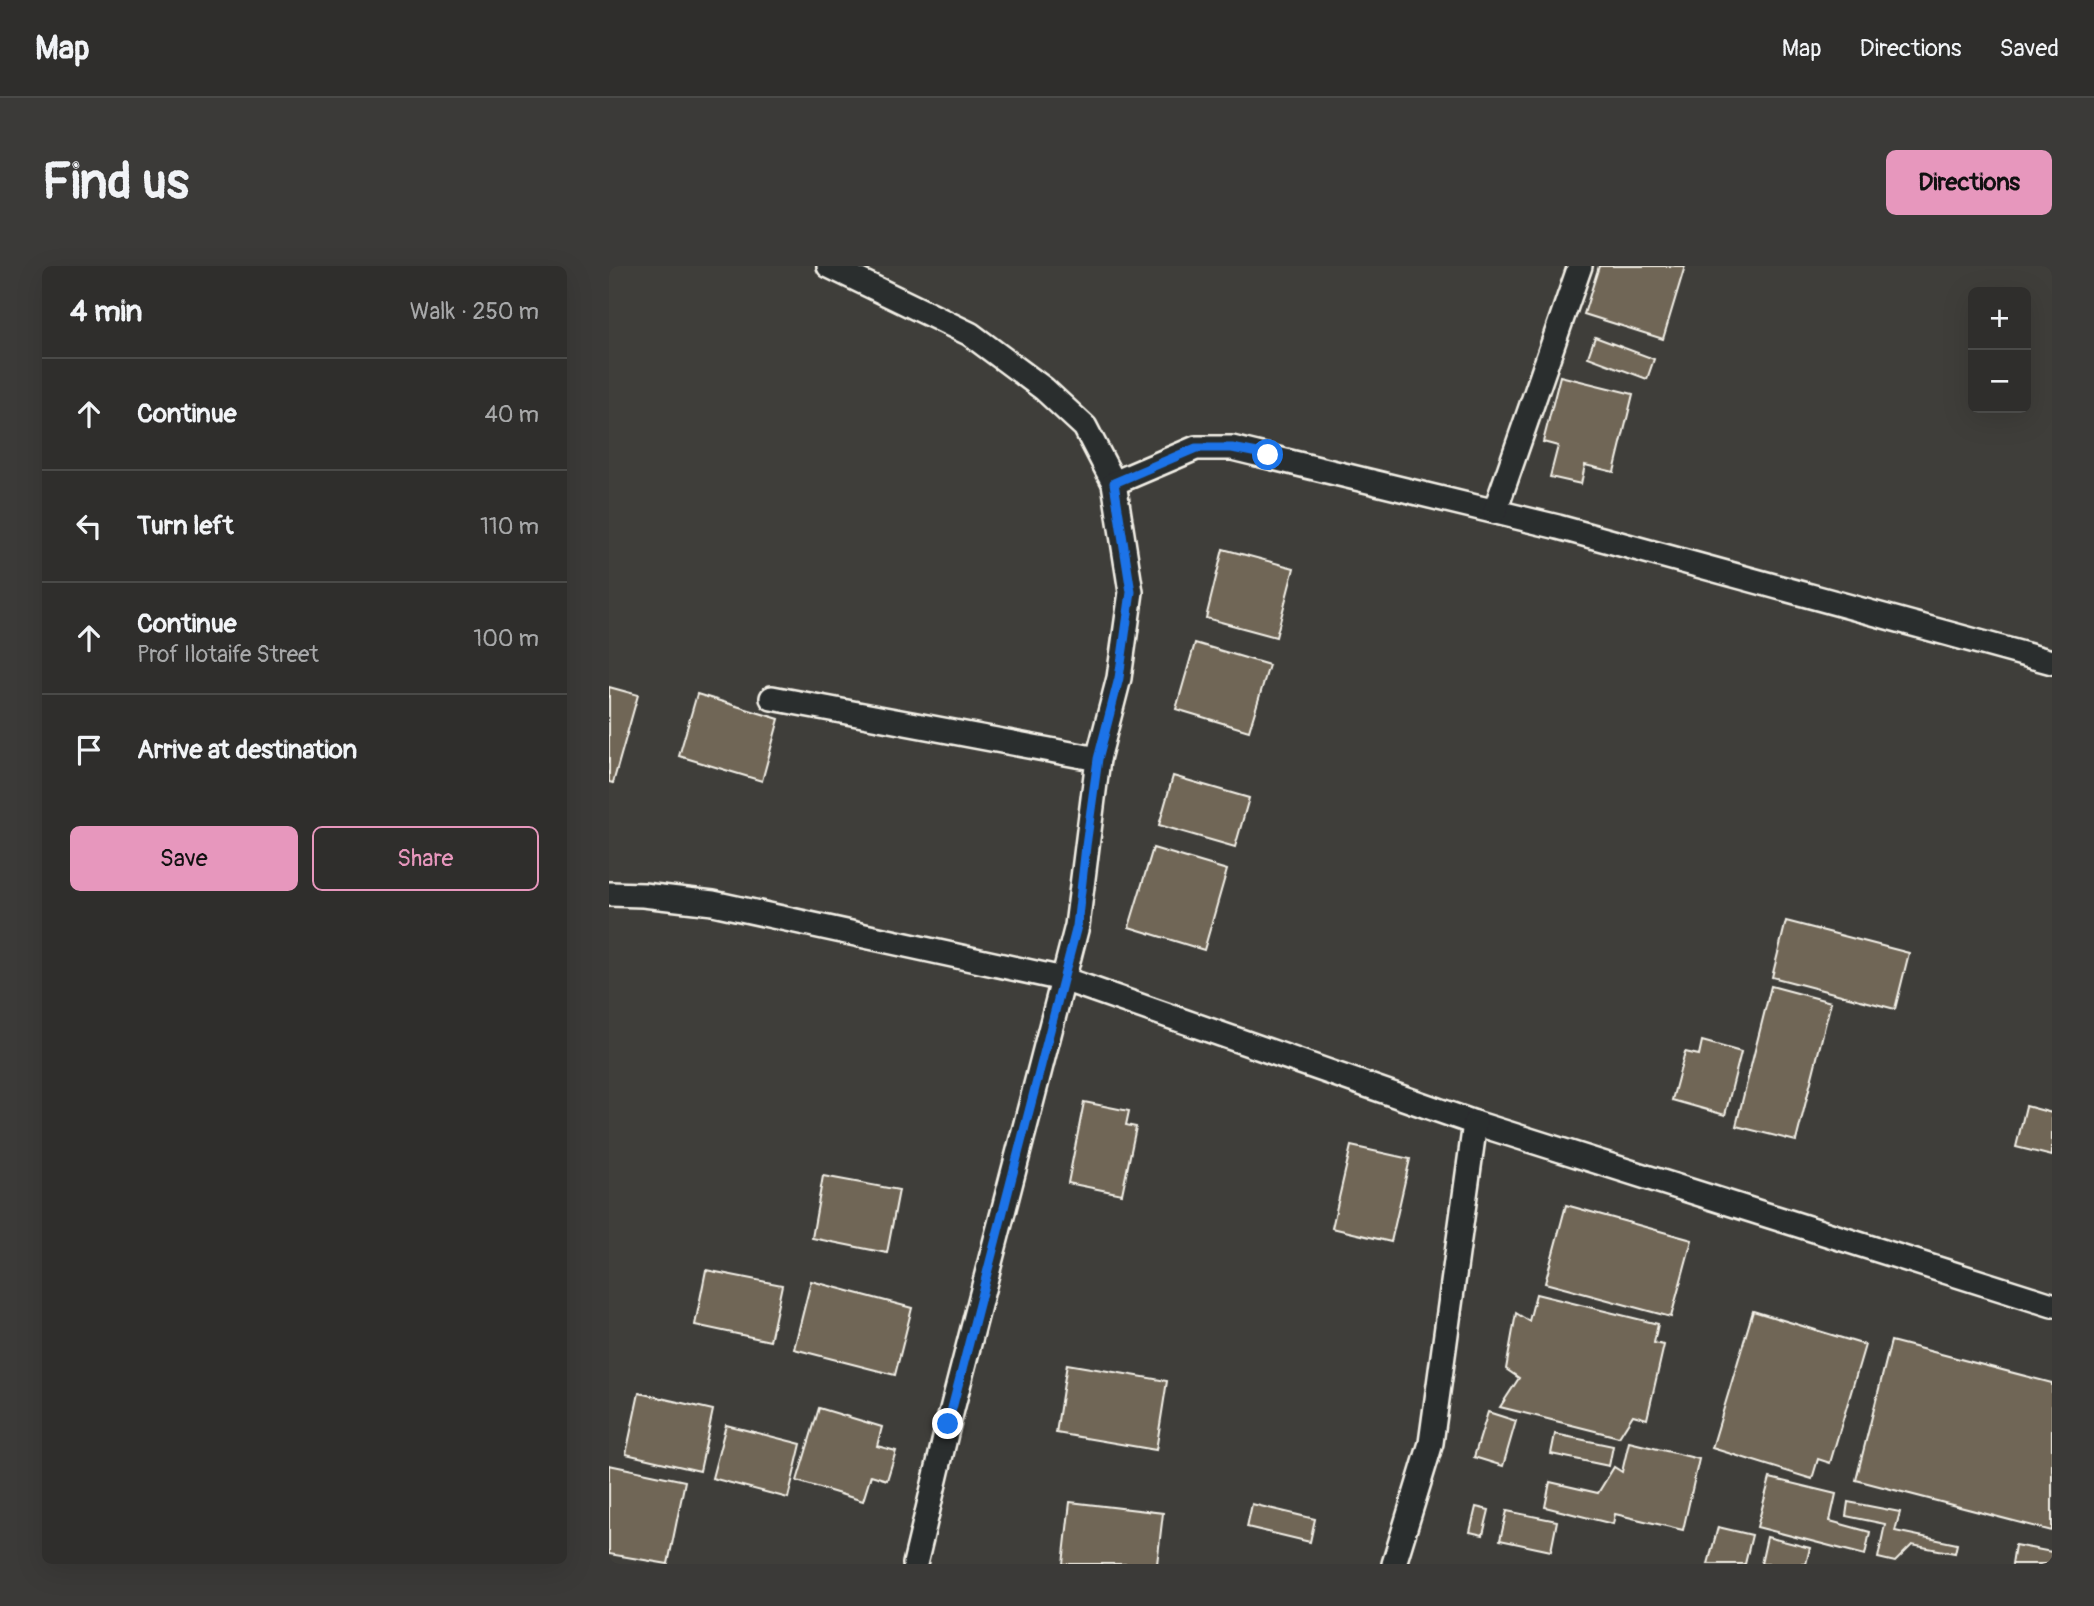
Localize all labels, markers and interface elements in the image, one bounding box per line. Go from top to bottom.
text: Map [35,28,90,69]
text: Map [1782,34,1822,63]
text: Directions [1860,34,1961,63]
text: Saved [1999,34,2059,63]
button: Directions [1886,150,2052,215]
text: Find us [42,152,189,213]
map controls [1968,287,2031,413]
button: + [1968,287,2031,350]
text: 4 min [70,293,143,330]
text: Walk · 250 m [410,297,539,326]
button: − [1968,350,2031,413]
icon: ahead [70,395,108,433]
text: Continue [137,398,237,430]
text: 40 m [485,400,539,429]
route start [1252,439,1283,470]
icon: left [70,507,108,545]
text: Turn left [137,510,233,542]
text: 110 m [480,512,539,541]
text: Continue [137,608,237,640]
icon: ahead [70,619,108,657]
text: 100 m [473,624,539,653]
text: Prof Ilotaife Street [137,640,319,669]
icon: arrive [70,731,108,769]
text: Arrive at destination [137,734,357,766]
button: Save [70,826,298,891]
button: Share [312,826,539,891]
route end [932,1408,963,1439]

